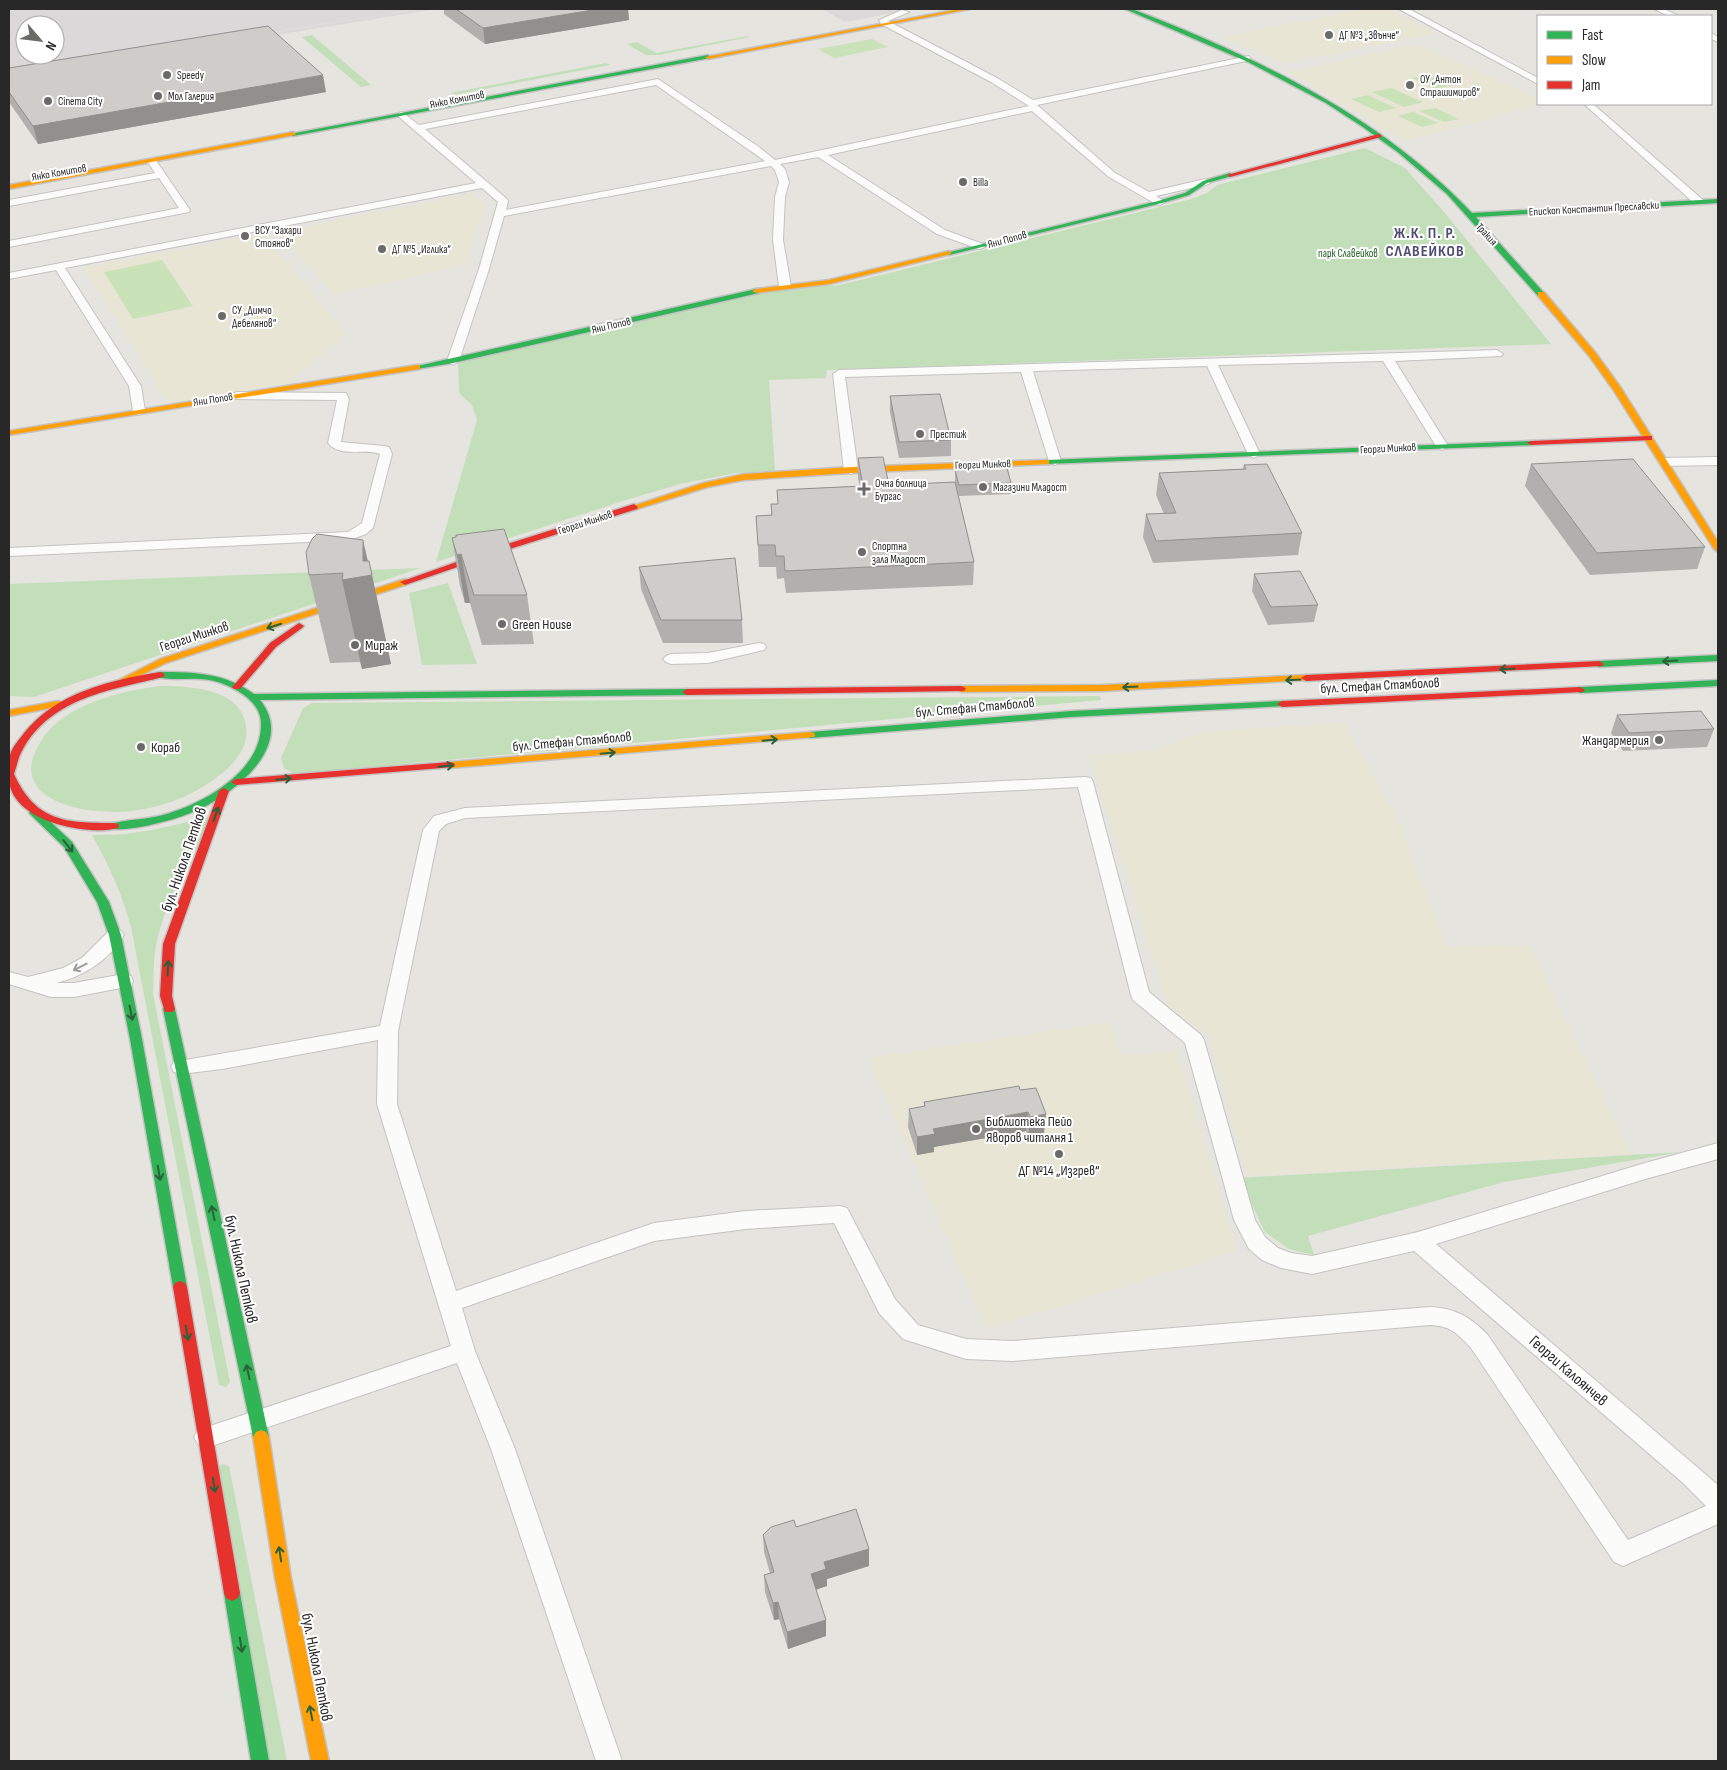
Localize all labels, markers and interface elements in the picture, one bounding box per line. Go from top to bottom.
north arrow [15,15,65,65]
legend [1537,15,1712,105]
text: Fast [1582,26,1604,45]
marker: ДГ №3 „Звънче“ [1323,29,1335,41]
place label: ДГ №3 „Звънче“ [1339,29,1399,42]
text: N [42,39,60,53]
text: Slow [1582,51,1606,70]
marker: Speedy [161,69,173,81]
place label: Speedy [177,69,205,82]
place label: ОУ „Антон Страшимиров“ [1420,73,1480,99]
text: Jam [1581,76,1600,95]
marker: ОУ „Антон Страшимиров“ [1404,79,1416,91]
street label: Янко Комитов [429,88,486,111]
marker: Мол Галерия [152,90,164,102]
place label: Мол Галерия [168,90,214,103]
marker: Cinema City [42,95,54,107]
place label: Cinema City [58,95,103,108]
street label: Янко Комитов [31,161,88,184]
marker: Billa [957,176,969,188]
place label: Billa [973,176,988,189]
street label: Епископ Константин Преславски [1529,199,1660,218]
street label: Тракия [1473,221,1500,248]
place label: ВСУ "Захари Стоянов" [255,224,302,250]
district label: Ж.К. П. Р. СЛАВЕЙКОВ [1385,224,1465,261]
street label: Яни Попов [986,228,1029,251]
marker: ВСУ "Захари Стоянов" [239,230,251,242]
marker: ДГ №5 „Иглика“ [376,243,388,255]
place label: ДГ №5 „Иглика“ [392,243,451,256]
park label: парк Славейков [1318,247,1378,260]
place label: СУ „Димчо Дебелянов“ [232,304,277,330]
marker: СУ „Димчо Дебелянов“ [216,310,228,322]
street label: Яни Попов [590,315,632,336]
street label: Яни Попов [192,390,234,409]
marker: Престиж [914,428,926,440]
place label: Престиж [930,428,967,441]
street label: Георги Минков [1360,441,1417,456]
street label: Георги Минков [955,457,1012,472]
place label: Oчна болница Бургас [875,477,927,503]
marker: Магазини Mладост [977,481,989,493]
place label: Магазини Mладост [993,481,1067,494]
marker: Oчна болница Бургас [857,482,871,496]
street label: Георги Минков [556,507,614,537]
place label: Спортна зала Младост [872,540,926,566]
marker: Спортна зала Младост [856,546,868,558]
place label: Green House [512,616,572,633]
street label: Георги Минков [158,617,231,656]
marker: Green House [496,618,508,630]
one-way arrow [266,621,282,631]
place label: Мираж [365,637,398,654]
marker: Мираж [349,639,361,651]
one-way arrow [1662,656,1678,665]
one-way arrow [1500,665,1516,674]
street label: бул. Стефан Стамболов [1320,674,1440,697]
one-way arrow [1285,675,1301,685]
one-way arrow [1122,683,1138,692]
street label: бул. Стефан Стамболов [915,694,1035,721]
street label: бул. Стефан Стамболов [512,728,632,755]
place label: Жандармерия [1582,732,1649,749]
marker: Жандармерия [1653,734,1665,746]
one-way arrow [762,735,778,744]
place label: Кораб [151,739,180,756]
marker: Кораб [135,741,147,753]
one-way arrow [600,748,616,757]
one-way arrow [438,761,454,770]
one-way arrow [276,774,292,783]
street label: бул. Никола Петков [158,805,211,914]
one-way arrow [212,806,221,822]
one-way arrow [62,840,73,853]
one-way arrow [163,960,172,976]
one-way arrow [72,962,87,972]
one-way arrow [126,1004,136,1020]
place label: Библиотека Пейо Яворов читалня 1 [986,1113,1073,1146]
marker: Библиотека Пейо Яворов читалня 1 [970,1123,982,1135]
marker: ДГ №14 „Изгрев“ [1053,1148,1065,1160]
place label: ДГ №14 „Изгрев“ [1018,1162,1100,1179]
one-way arrow [155,1164,165,1180]
one-way arrow [208,1205,217,1221]
street label: бул. Никола Петков [220,1214,261,1325]
one-way arrow [183,1324,193,1340]
street label: Георги Калоянчев [1525,1332,1611,1410]
one-way arrow [243,1364,252,1380]
one-way arrow [210,1476,220,1492]
one-way arrow [274,1546,284,1562]
street label: бул. Никола Петков [297,1612,336,1723]
one-way arrow [236,1637,246,1653]
one-way arrow [305,1706,315,1722]

